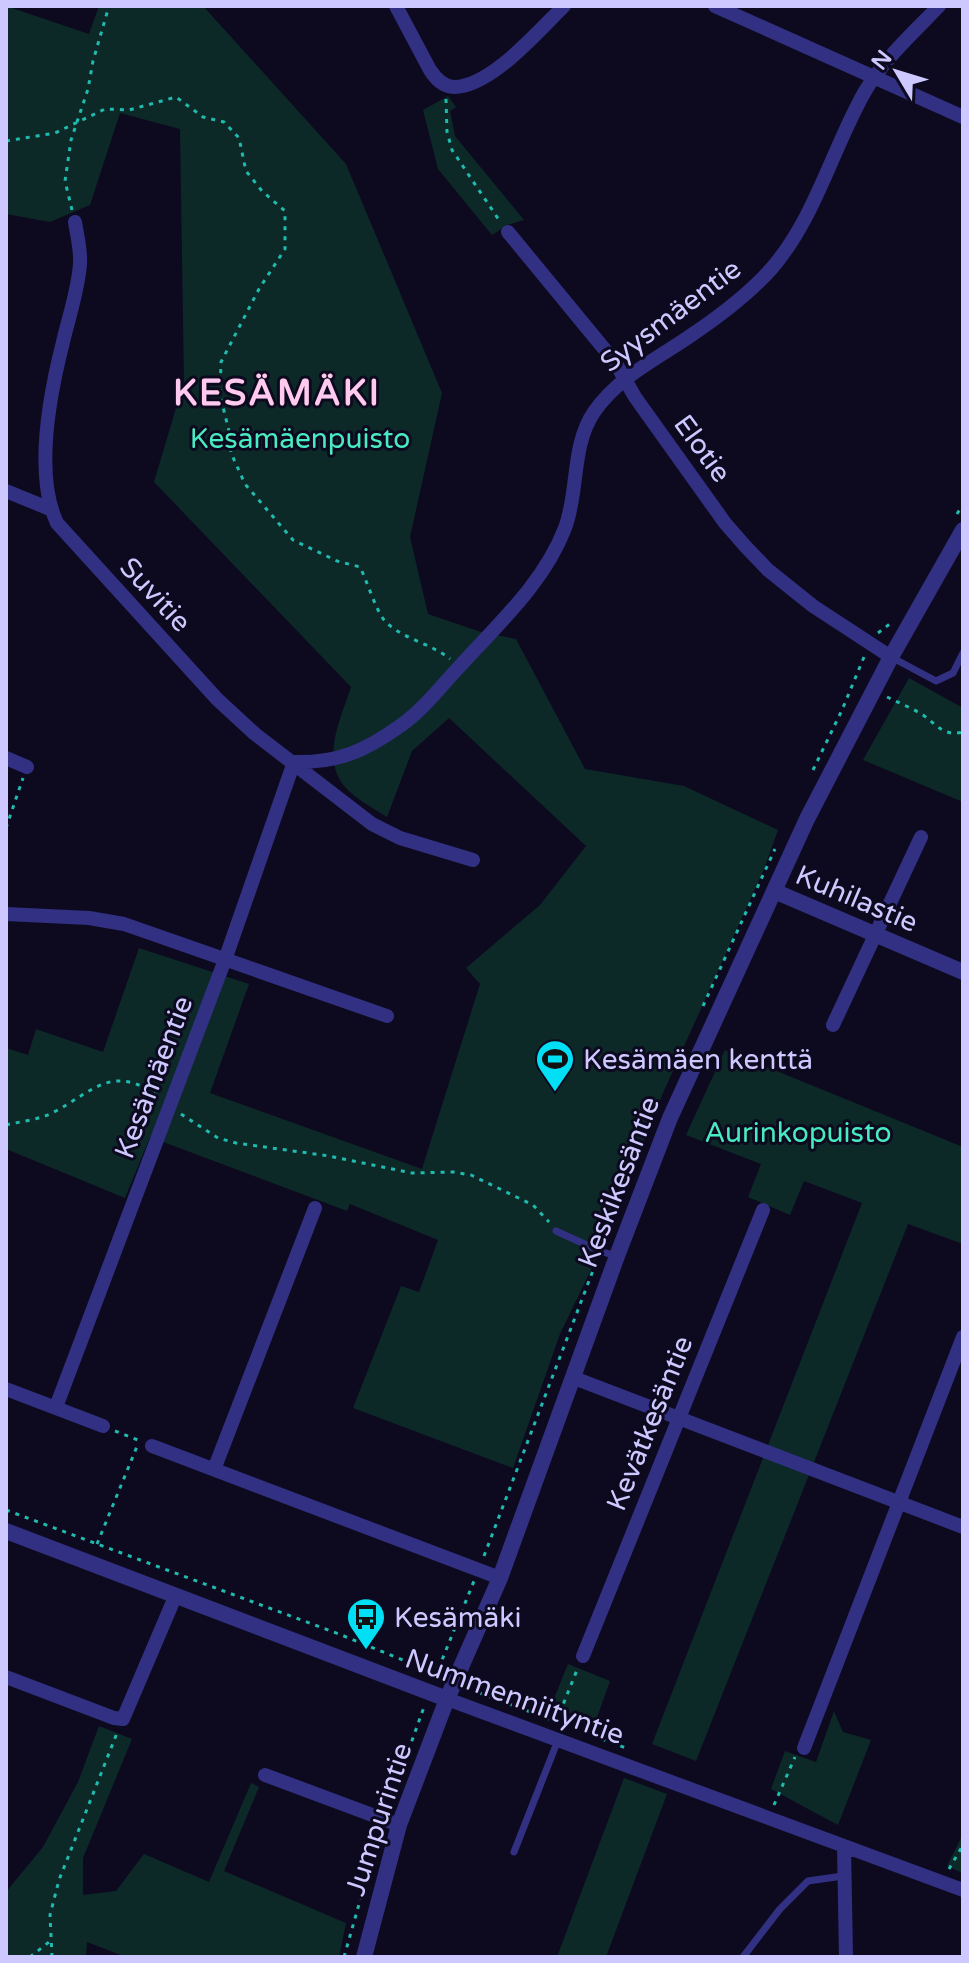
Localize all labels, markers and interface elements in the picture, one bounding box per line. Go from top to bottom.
north arrow [857,32,937,112]
text: N [866,45,898,75]
street label: Syysmäentie [594,252,748,380]
district label: KESÄMÄKI [173,372,381,415]
street label: Elotie [666,408,738,489]
park label: Kesämäenpuisto [190,422,410,456]
street label: Suvitie [112,550,198,639]
street label: Kuhilastie [790,858,923,940]
street label: Kesämäentie [107,991,201,1163]
sports icon: Kesämäen kenttä [534,1038,576,1093]
place label: Kesämäen kenttä [583,1043,813,1077]
street label: Keskikesäntie [571,1092,667,1273]
park label: Aurinkopuisto [705,1116,891,1150]
street label: Kevätkesäntie [599,1331,700,1516]
bus stop icon: Kesämäki [345,1596,387,1651]
place label: Kesämäki [394,1601,521,1635]
street label: Nummenniityntie [401,1642,629,1752]
street label: Jumpurintie [338,1739,420,1900]

